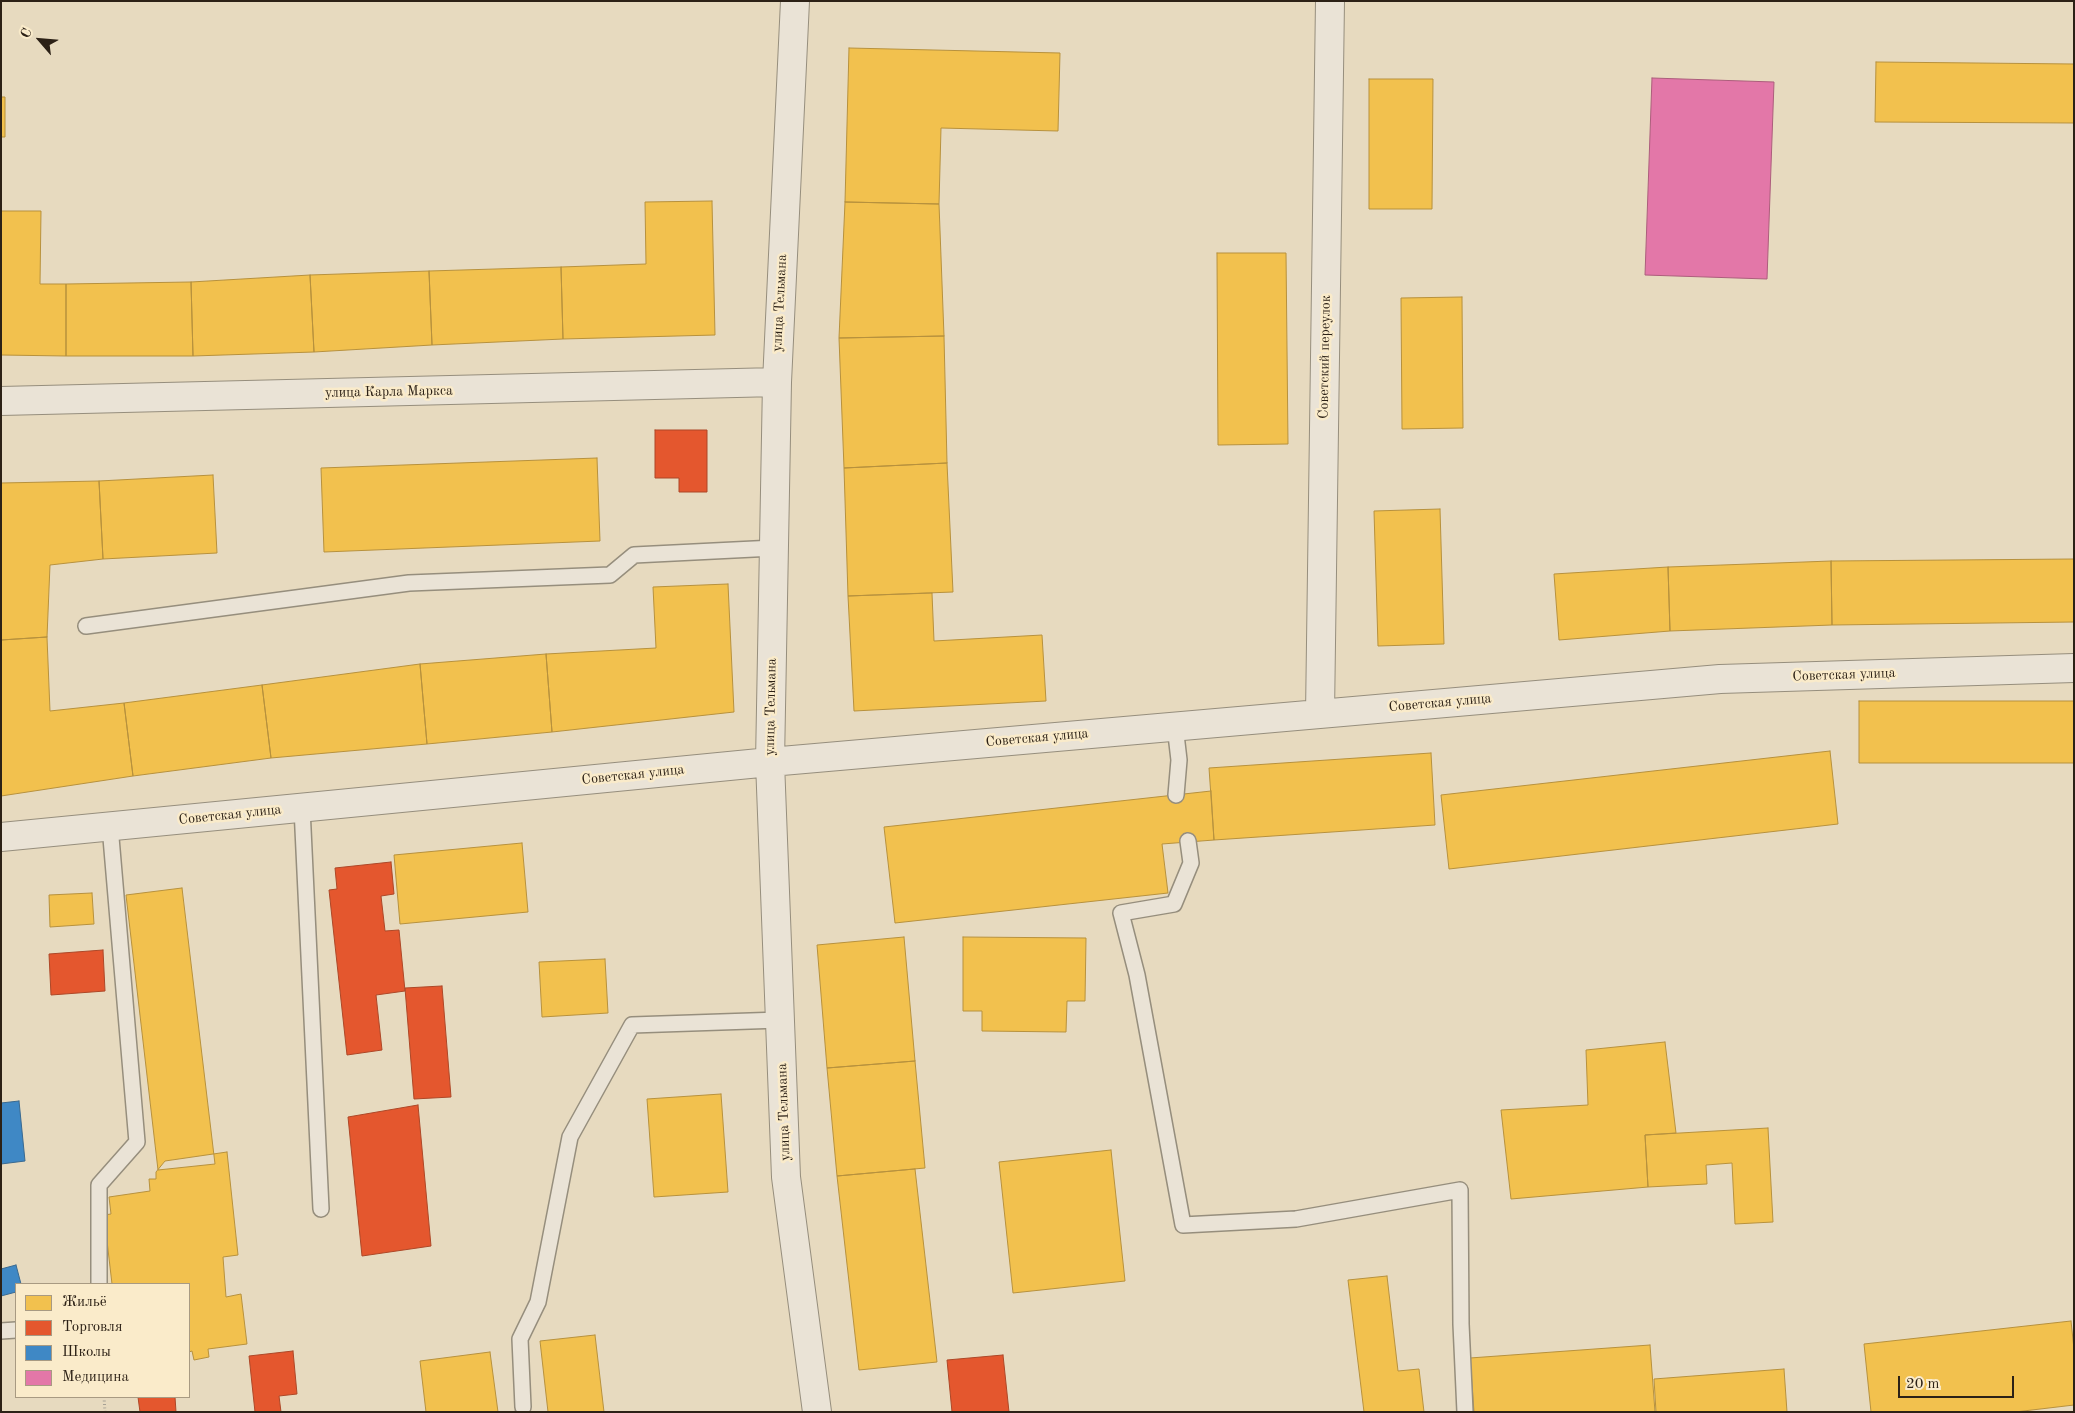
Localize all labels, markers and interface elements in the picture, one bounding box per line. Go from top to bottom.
north arrow [15,15,65,65]
text: С [18,26,35,40]
street label: улица Тельмана [769,254,791,352]
street label: Советский переулок [1316,295,1334,419]
street label: улица Карла Маркса [325,382,453,402]
street label: улица Тельмана [762,658,780,756]
street label: Советская улица [1792,665,1896,685]
street label: Советская улица [1388,690,1492,716]
street label: Советская улица [985,725,1089,751]
street label: Советская улица [581,761,685,789]
street label: Советская улица [178,801,282,829]
street label: улица Тельмана [774,1063,794,1161]
legend [15,1283,190,1398]
text: Жильё [62,1295,107,1310]
text: Торговля [62,1320,123,1335]
text: Школы [62,1345,111,1360]
scale bar [1900,1366,2016,1398]
text: Медицина [62,1370,129,1385]
text: 20 m [1906,1377,1940,1392]

